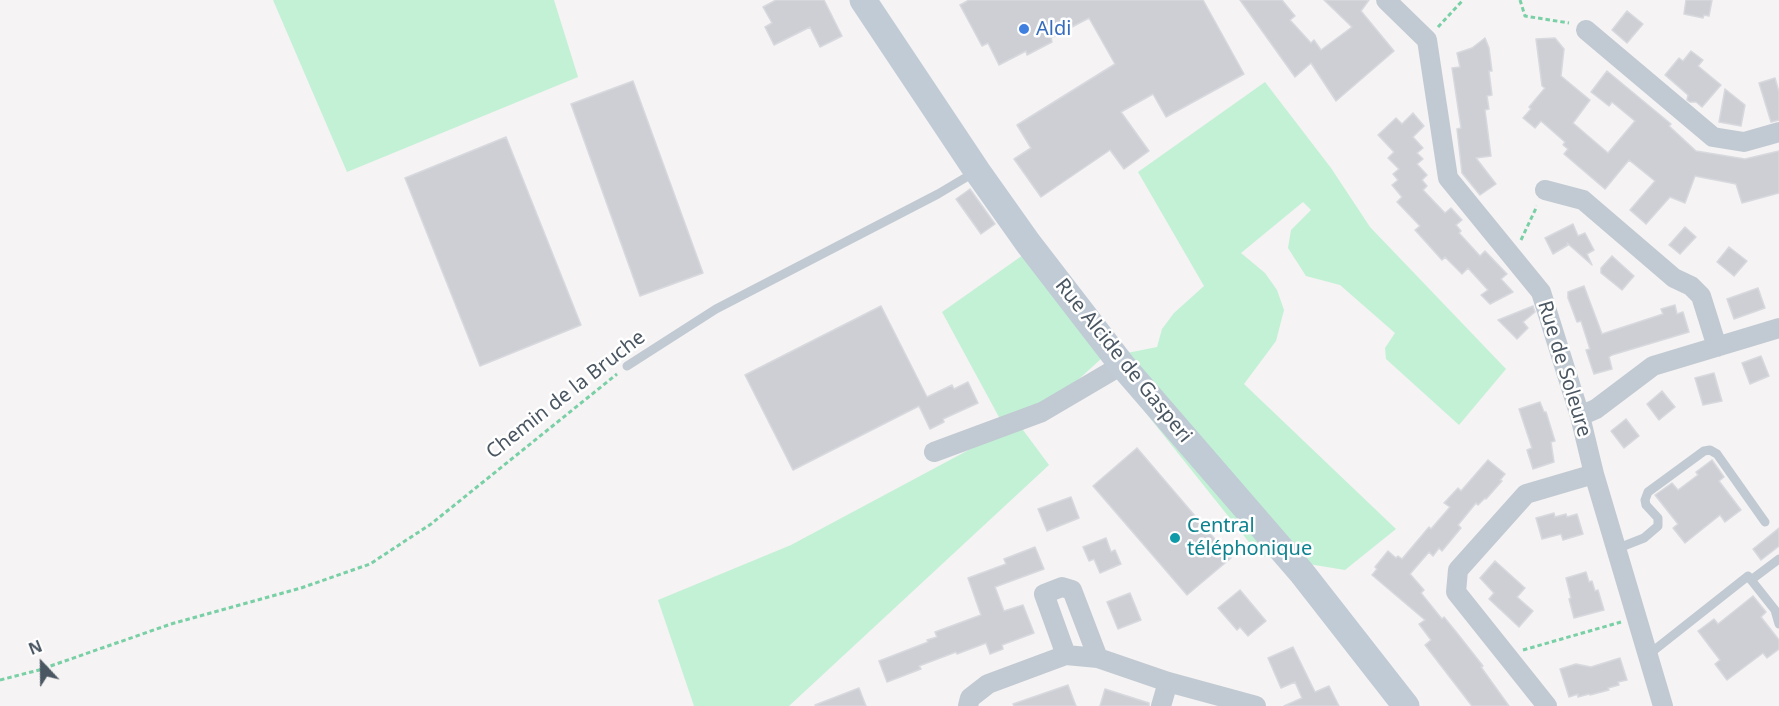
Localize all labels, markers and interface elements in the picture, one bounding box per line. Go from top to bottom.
place label: Aldi [1036,17,1071,41]
marker: Aldi [1017,22,1031,36]
street label: Rue Alcide de Gasperi [1050,274,1196,448]
street label: Rue de Soleure [1532,298,1596,440]
street label: Chemin de la Bruche [482,326,650,464]
place label: Central téléphonique [1187,514,1312,561]
marker: Central téléphonique [1168,531,1182,545]
north arrow [12,634,72,694]
text: N [25,635,45,660]

